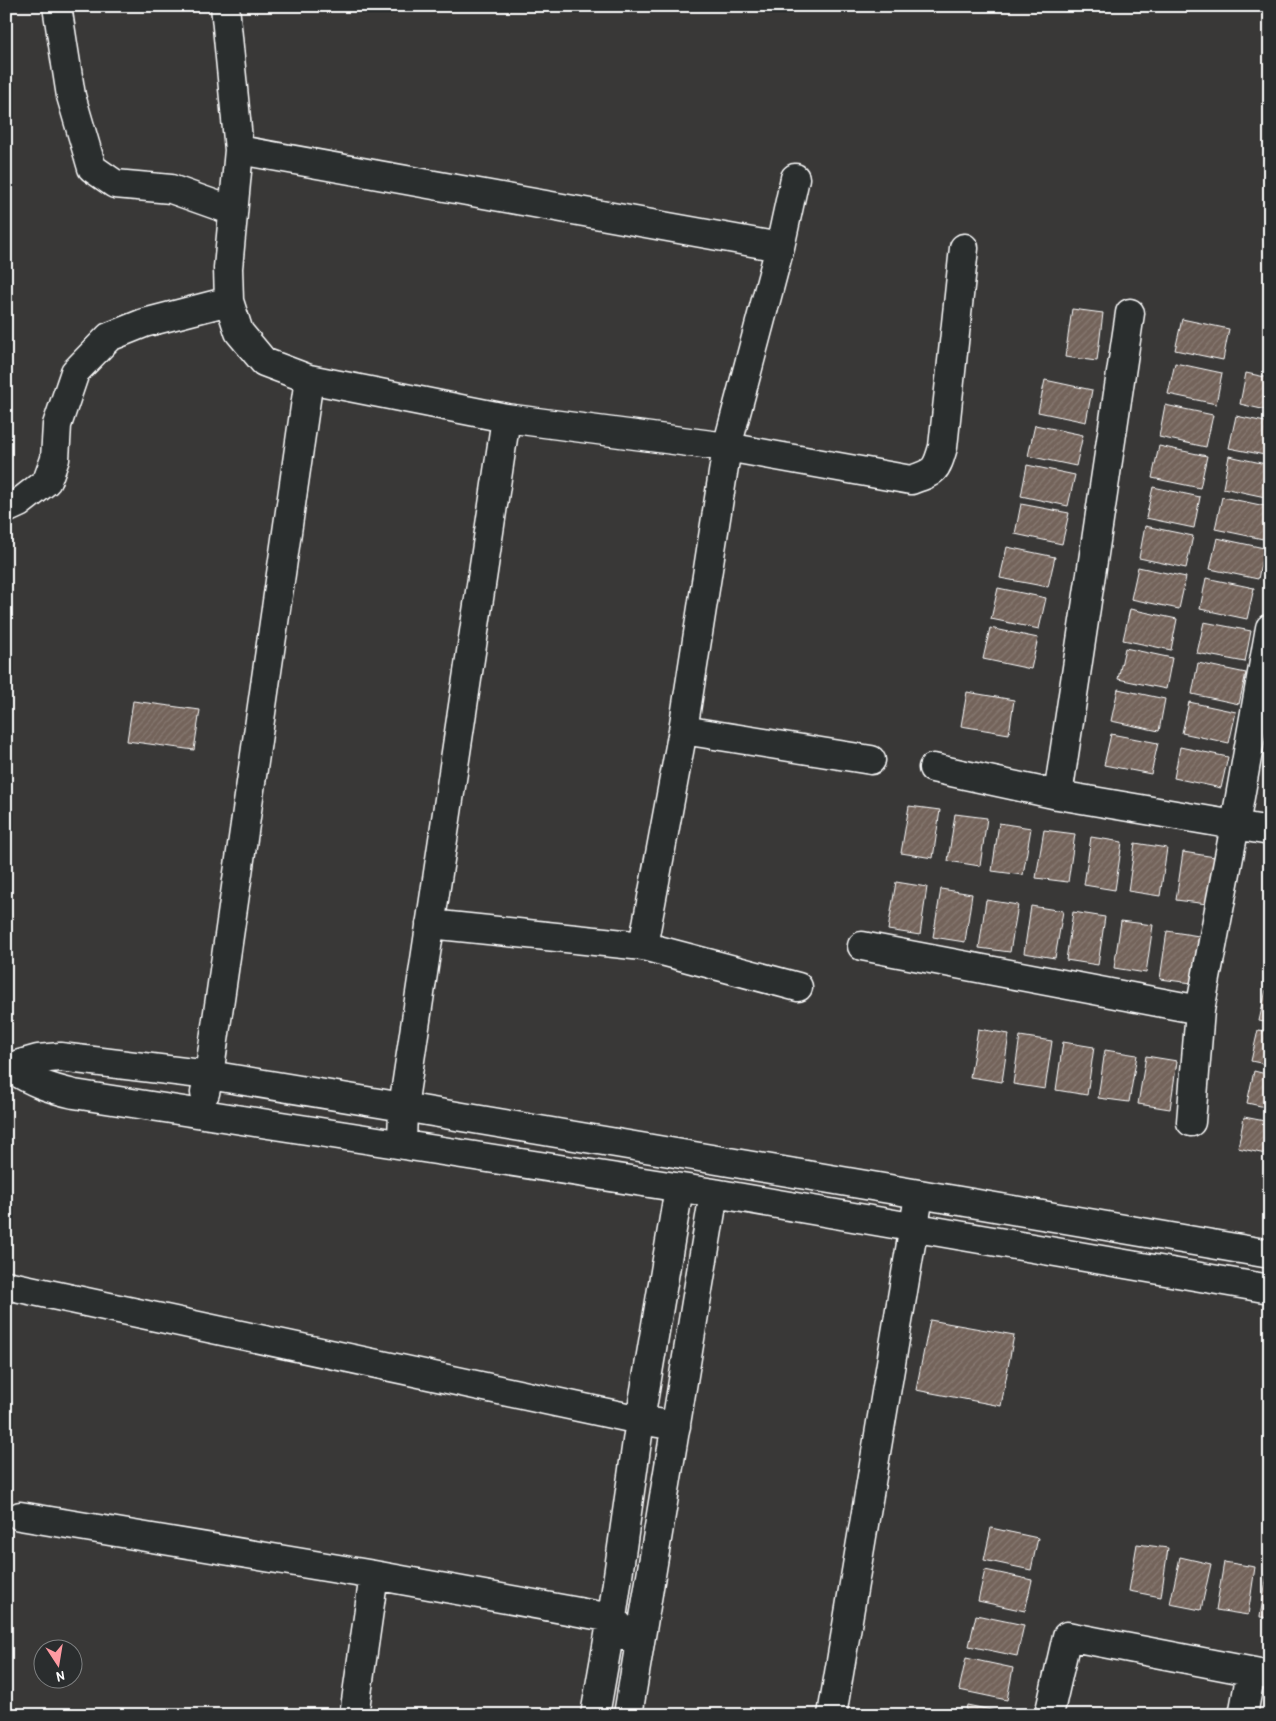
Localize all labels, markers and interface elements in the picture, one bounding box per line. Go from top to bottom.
north arrow [32,1638,82,1688]
text: N [55,1667,66,1687]

